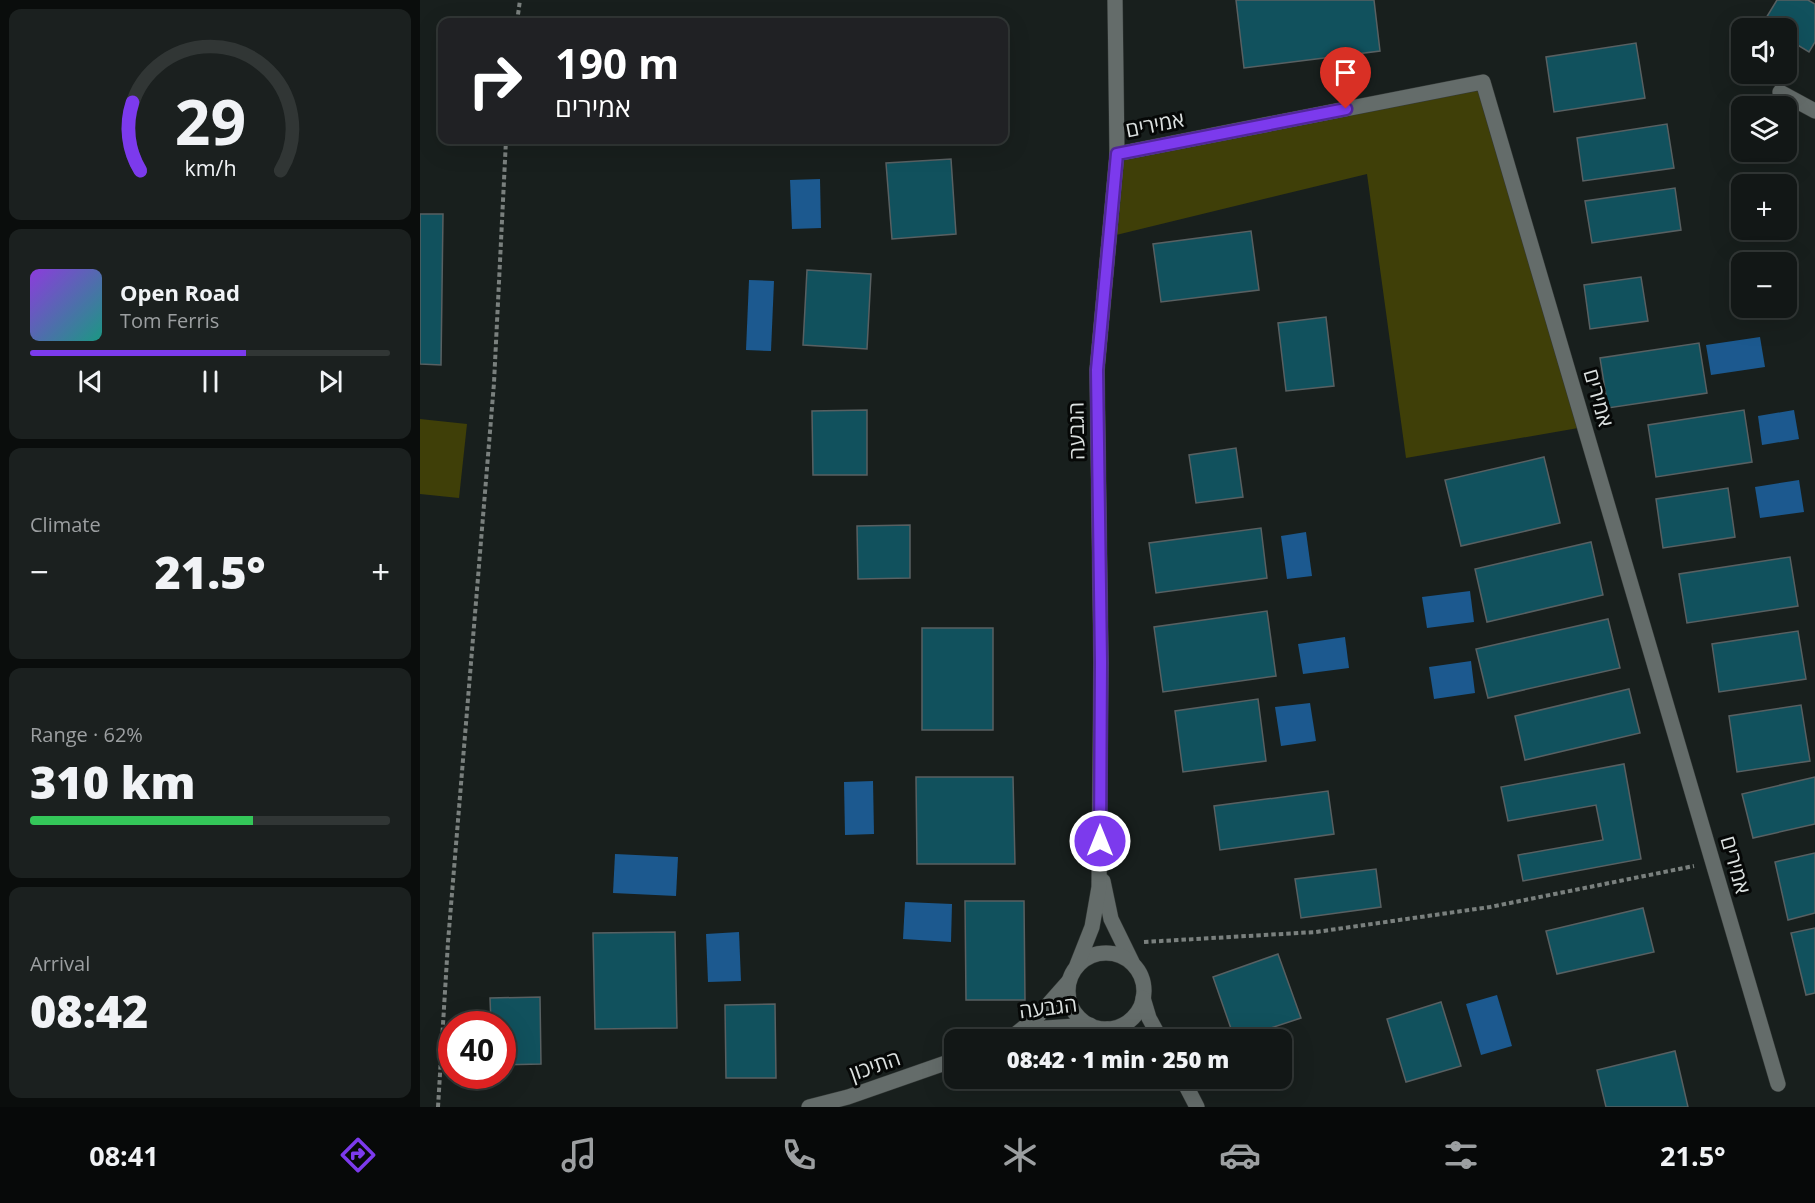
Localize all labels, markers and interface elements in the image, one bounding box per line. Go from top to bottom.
map controls [1731,18,1797,318]
button: sound [1731,18,1797,84]
text: 190 m [555,34,679,91]
icon: right [456,42,534,120]
pin [1320,47,1371,109]
icon: arrive [1329,56,1362,89]
text: 29 [174,78,246,163]
text: אמירים [555,88,631,125]
button: layers [1731,96,1797,162]
street label: אמירים [1123,105,1186,143]
text: km/h [184,154,236,183]
button: + [1731,174,1797,240]
button: − [1731,252,1797,318]
text: Open Road [120,277,240,307]
text: Tom Ferris [120,307,219,334]
icon: previous [74,365,107,398]
icon: pause [194,365,227,398]
icon: next [314,365,347,398]
street label: אמירים [1577,365,1621,430]
street label: הגבעה [1061,402,1091,460]
text: Climate [30,511,101,538]
text: 21.5° [154,541,266,602]
text: − [30,549,49,594]
text: + [371,549,390,594]
text: Range · 62% [30,721,143,748]
text: 310 km [30,751,195,812]
position arrow [1068,809,1132,873]
street label: אמירים [1714,832,1758,897]
text: Arrival [30,950,90,977]
text: 08:42 [30,980,148,1041]
street label: הגבעה [1017,990,1078,1024]
speed limit sign: 40 [438,1011,516,1089]
street label: התיכון [845,1043,904,1087]
text: 08:42 · 1 min · 250 m [1007,1044,1229,1074]
icon: directions [337,1134,379,1176]
icon: music [558,1134,600,1176]
icon: phone [778,1134,820,1176]
icon: climate [999,1134,1041,1176]
icon: car [1219,1134,1261,1176]
icon: filters [1440,1134,1482,1176]
text: 08:41 [89,1137,159,1174]
text: 21.5° [1660,1137,1726,1174]

